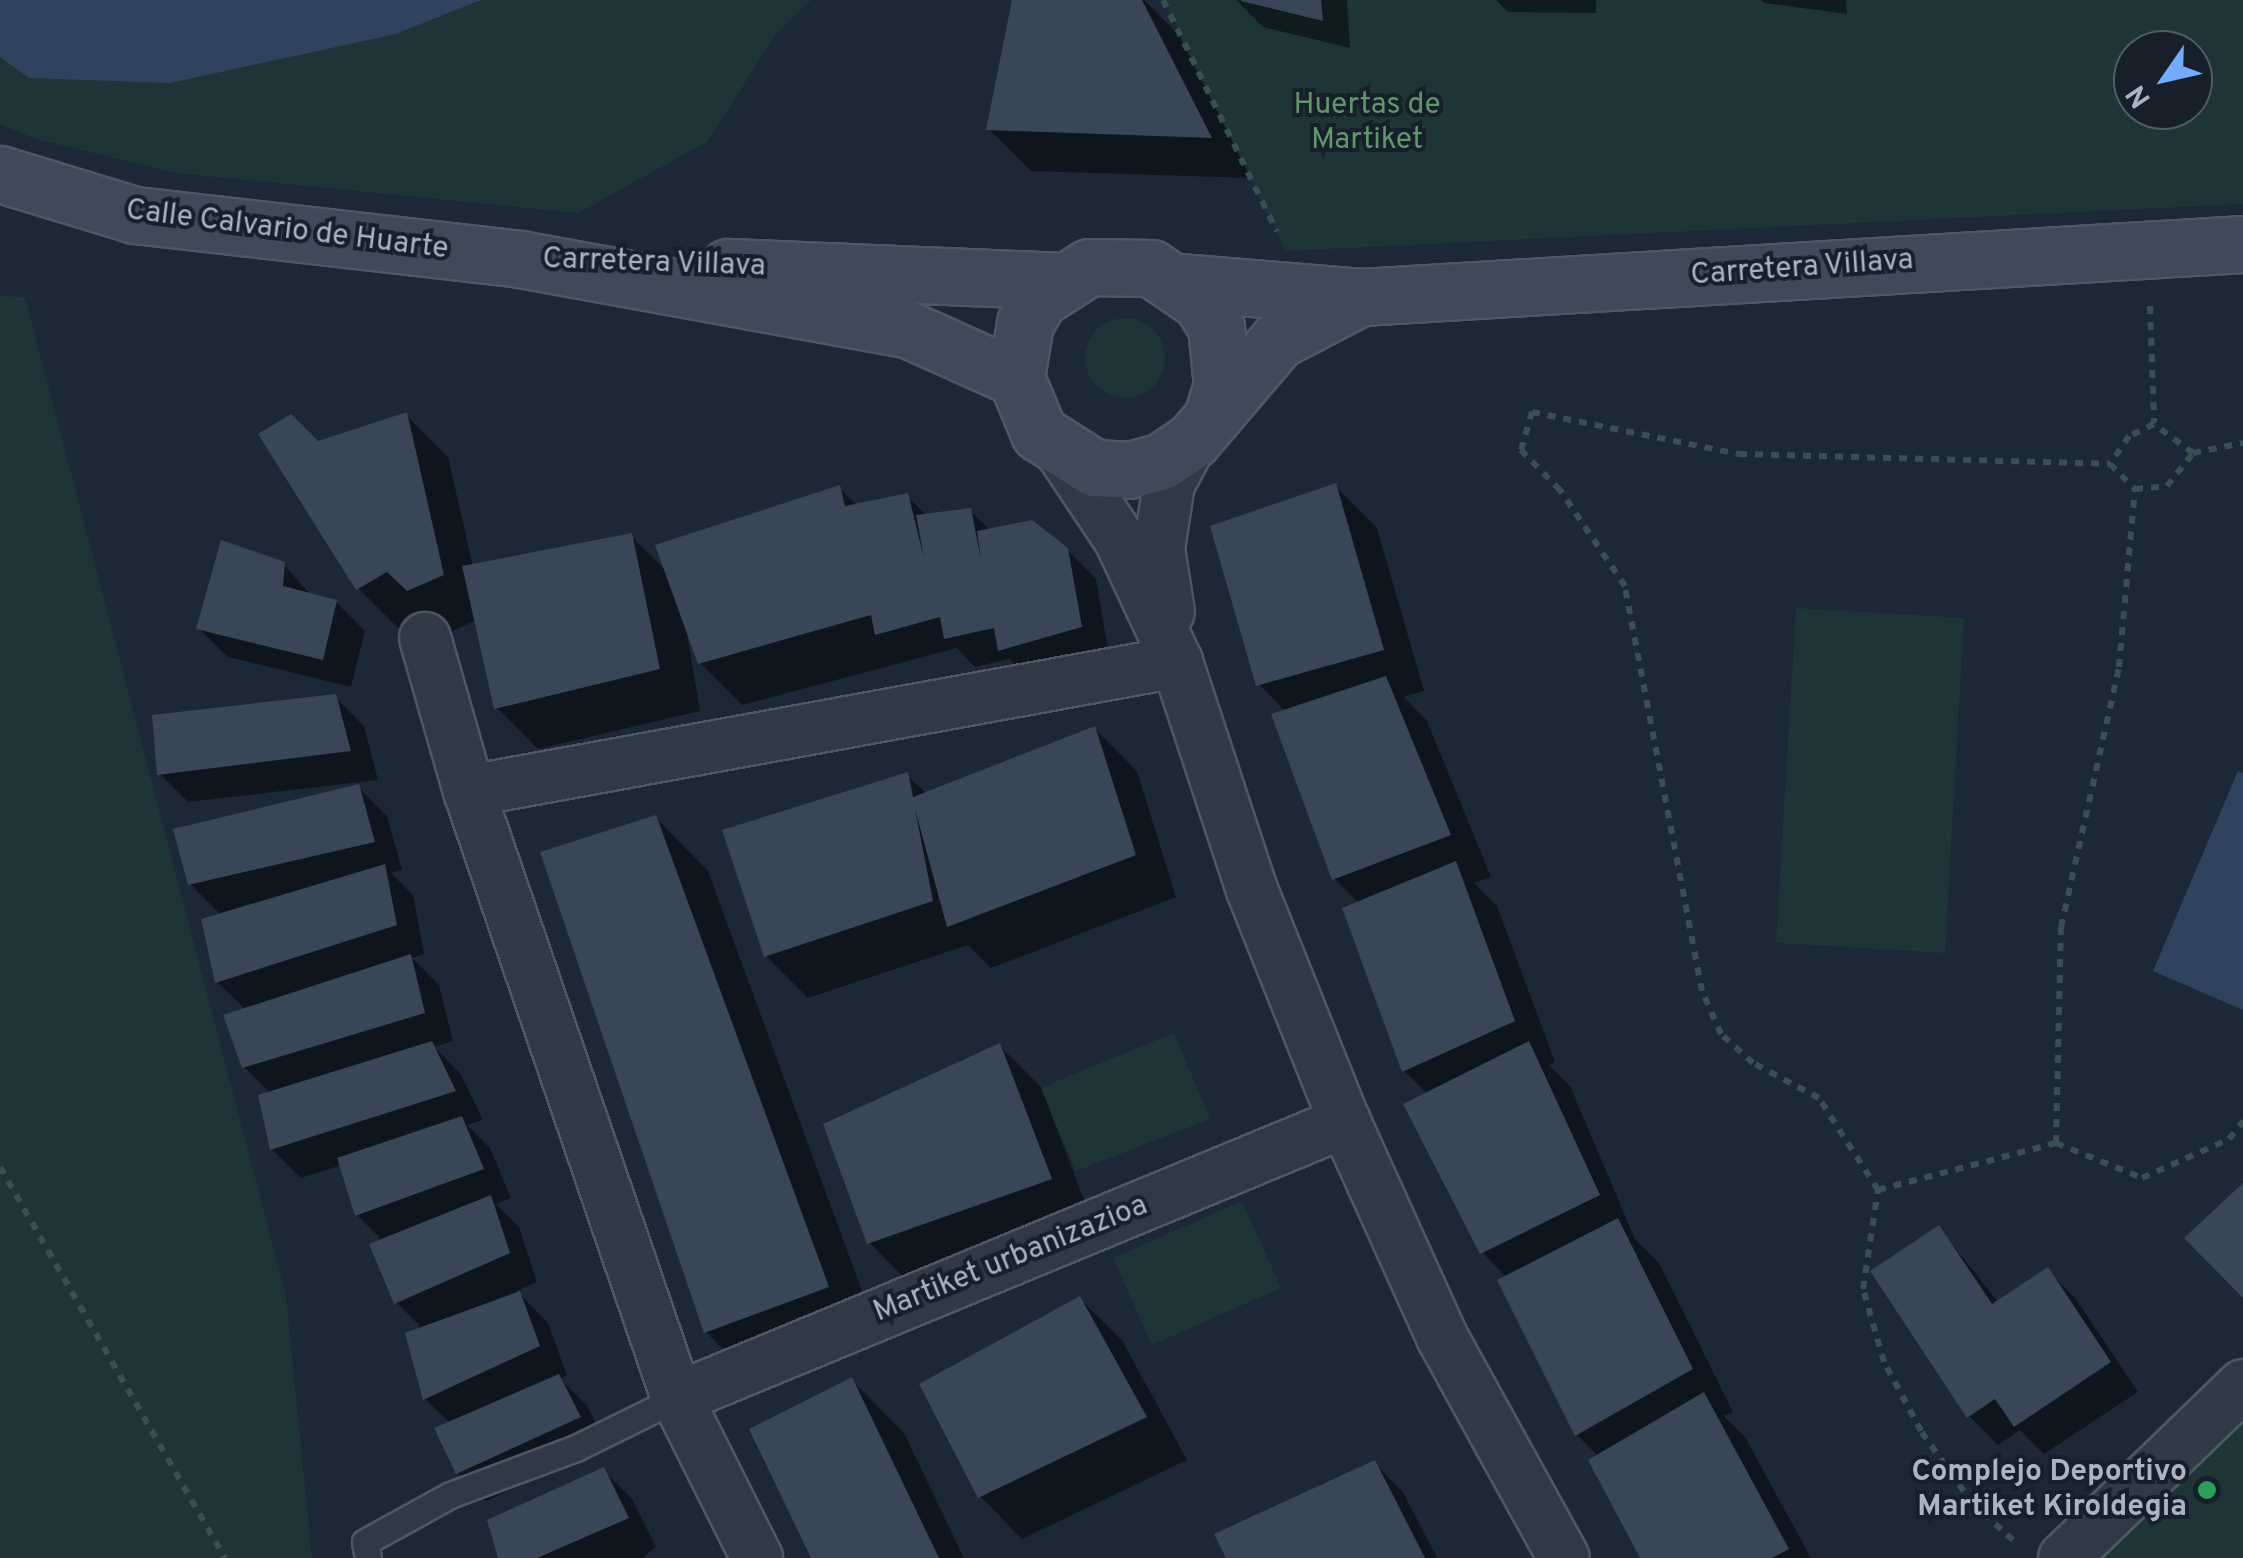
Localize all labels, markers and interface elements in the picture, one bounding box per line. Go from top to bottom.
north arrow [2113,30,2213,130]
text: N [2119,77,2160,114]
park label: Huertas de Martiket [1293,88,1441,158]
street label: Calle Calvario de Huarte [124,193,450,269]
street label: Carretera Villava [541,242,767,286]
street label: Carretera Villava [1689,243,1915,295]
street label: Martiket urbanizazioa [869,1189,1153,1331]
place label: Complejo Deportivo Martiket Kiroldegia [1911,1455,2187,1526]
marker: Complejo Deportivo Martiket Kiroldegia [2196,1479,2218,1501]

